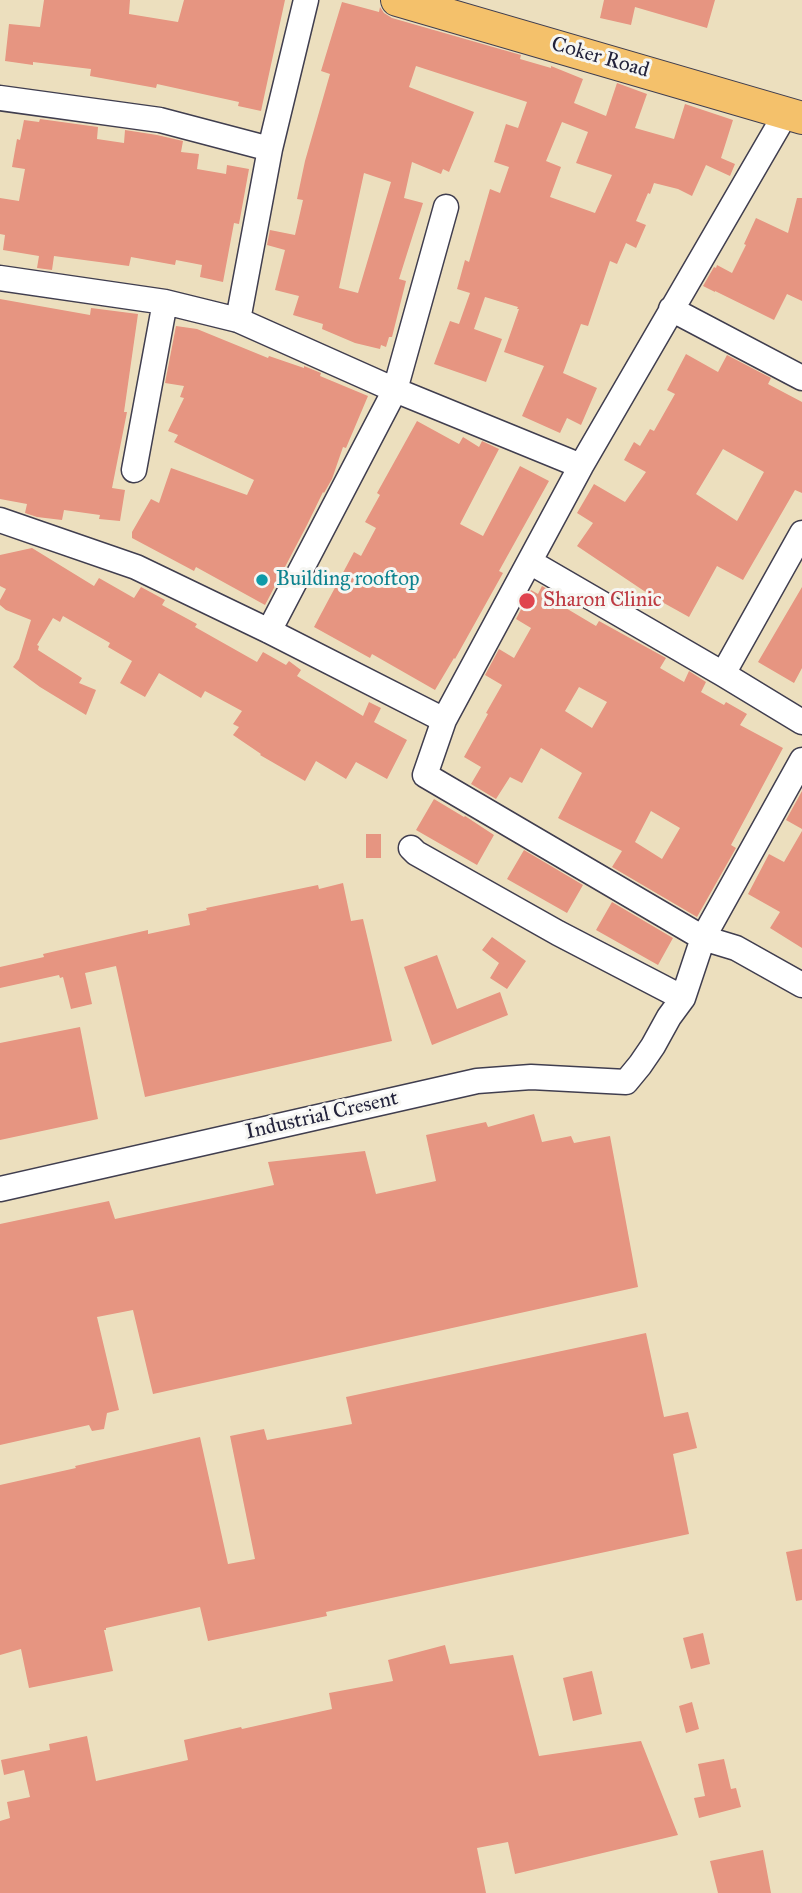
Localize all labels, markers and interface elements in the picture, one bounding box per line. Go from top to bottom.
street label: Coker Road [548,32,652,84]
place label: Building rooftop [276,567,419,593]
marker: Building rooftop [254,572,270,588]
place label: Sharon Clinic [543,588,662,614]
marker: Sharon Clinic [517,591,537,611]
street label: Industrial Cresent [243,1086,401,1146]

